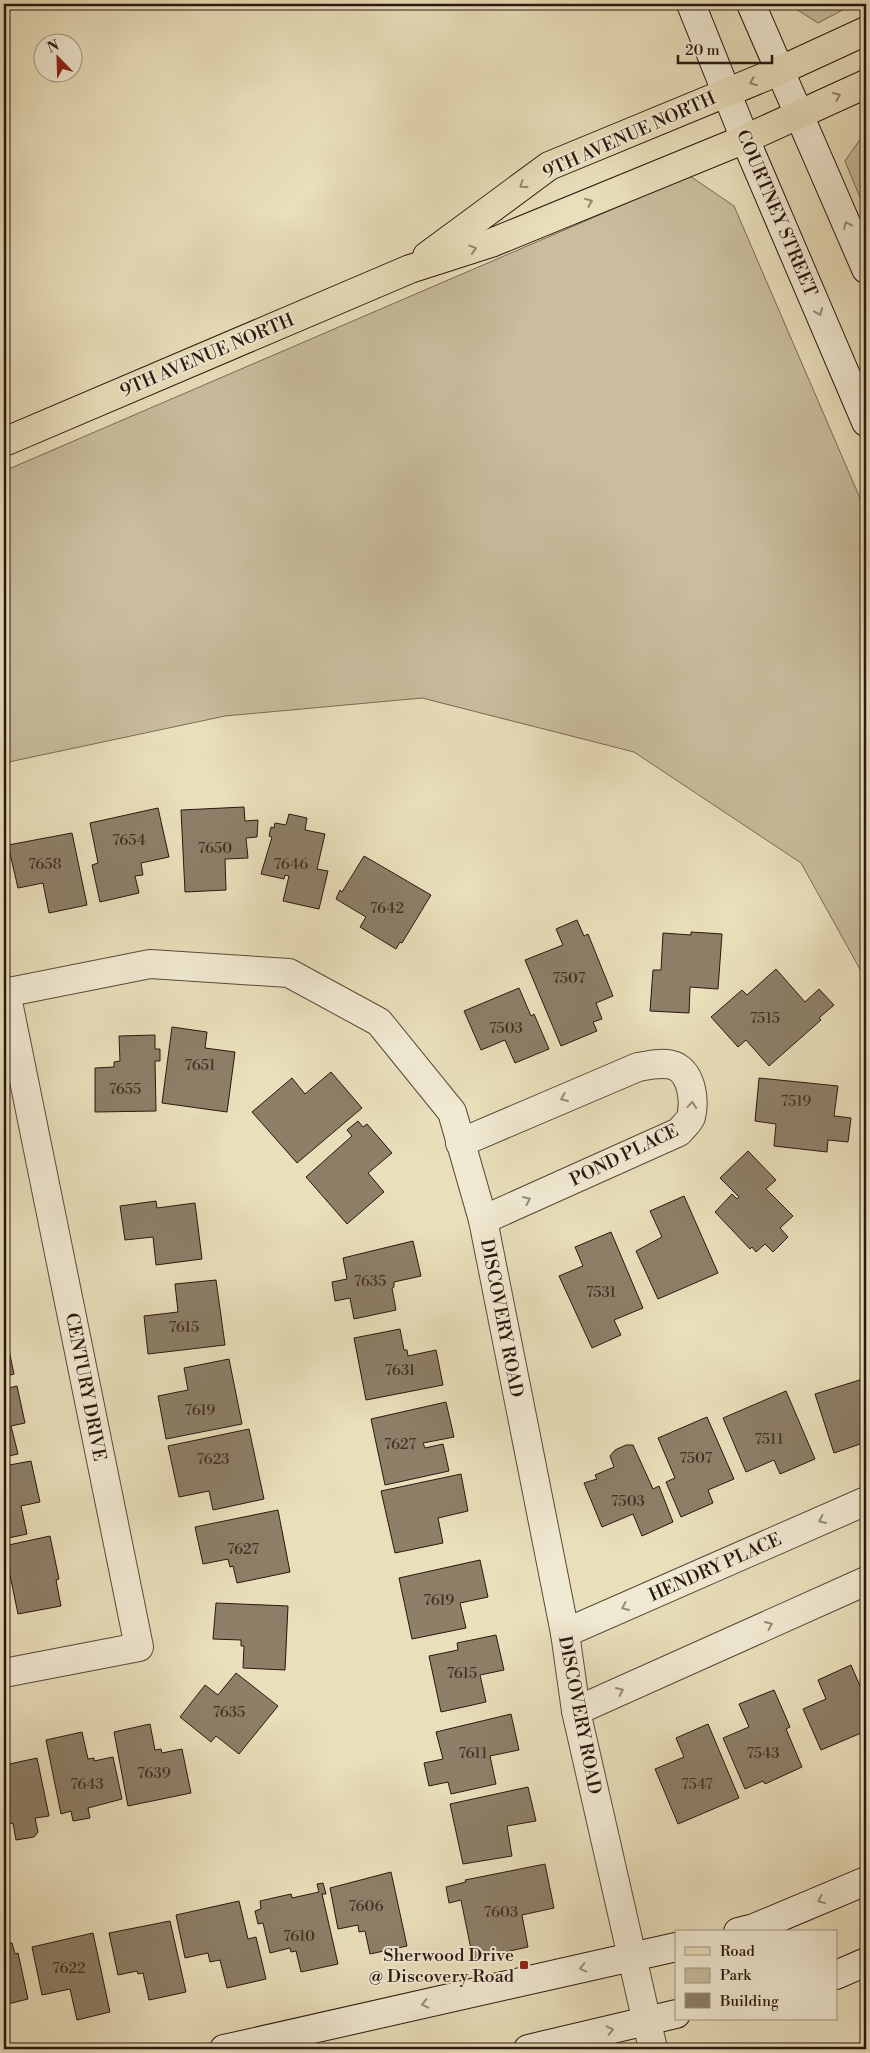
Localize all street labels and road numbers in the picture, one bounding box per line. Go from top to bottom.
street label: 9TH AVENUE NORTH [539,87,720,184]
street label: COURTNEY STREET [731,126,822,300]
street label: 9TH AVENUE NORTH [117,308,298,403]
street label: POND PLACE [566,1119,682,1192]
street label: DISCOVERY ROAD [475,1237,528,1399]
street label: CENTURY DRIVE [60,1311,111,1463]
street label: HENDRY PLACE [645,1528,785,1607]
street label: DISCOVERY ROAD [553,1634,606,1796]

